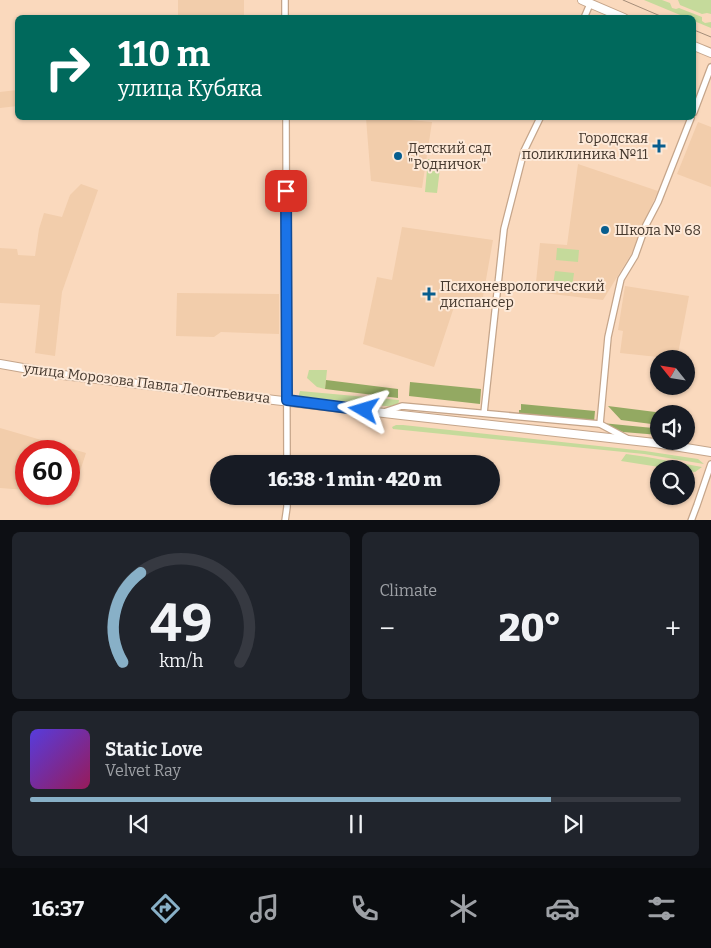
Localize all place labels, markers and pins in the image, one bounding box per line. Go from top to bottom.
place label: Городская поликлиника №11 [522,130,648,163]
marker: Городская поликлиника №11 [652,139,666,153]
place label: Детский сад "Родничок" [408,140,492,173]
marker: Детский сад "Родничок" [392,150,404,162]
pin [265,170,307,212]
place label: Школа № 68 [615,222,701,239]
marker: Школа № 68 [599,224,611,236]
place label: Психоневрологический диспансер [440,278,605,311]
marker: Психоневрологический диспансер [422,287,436,301]

